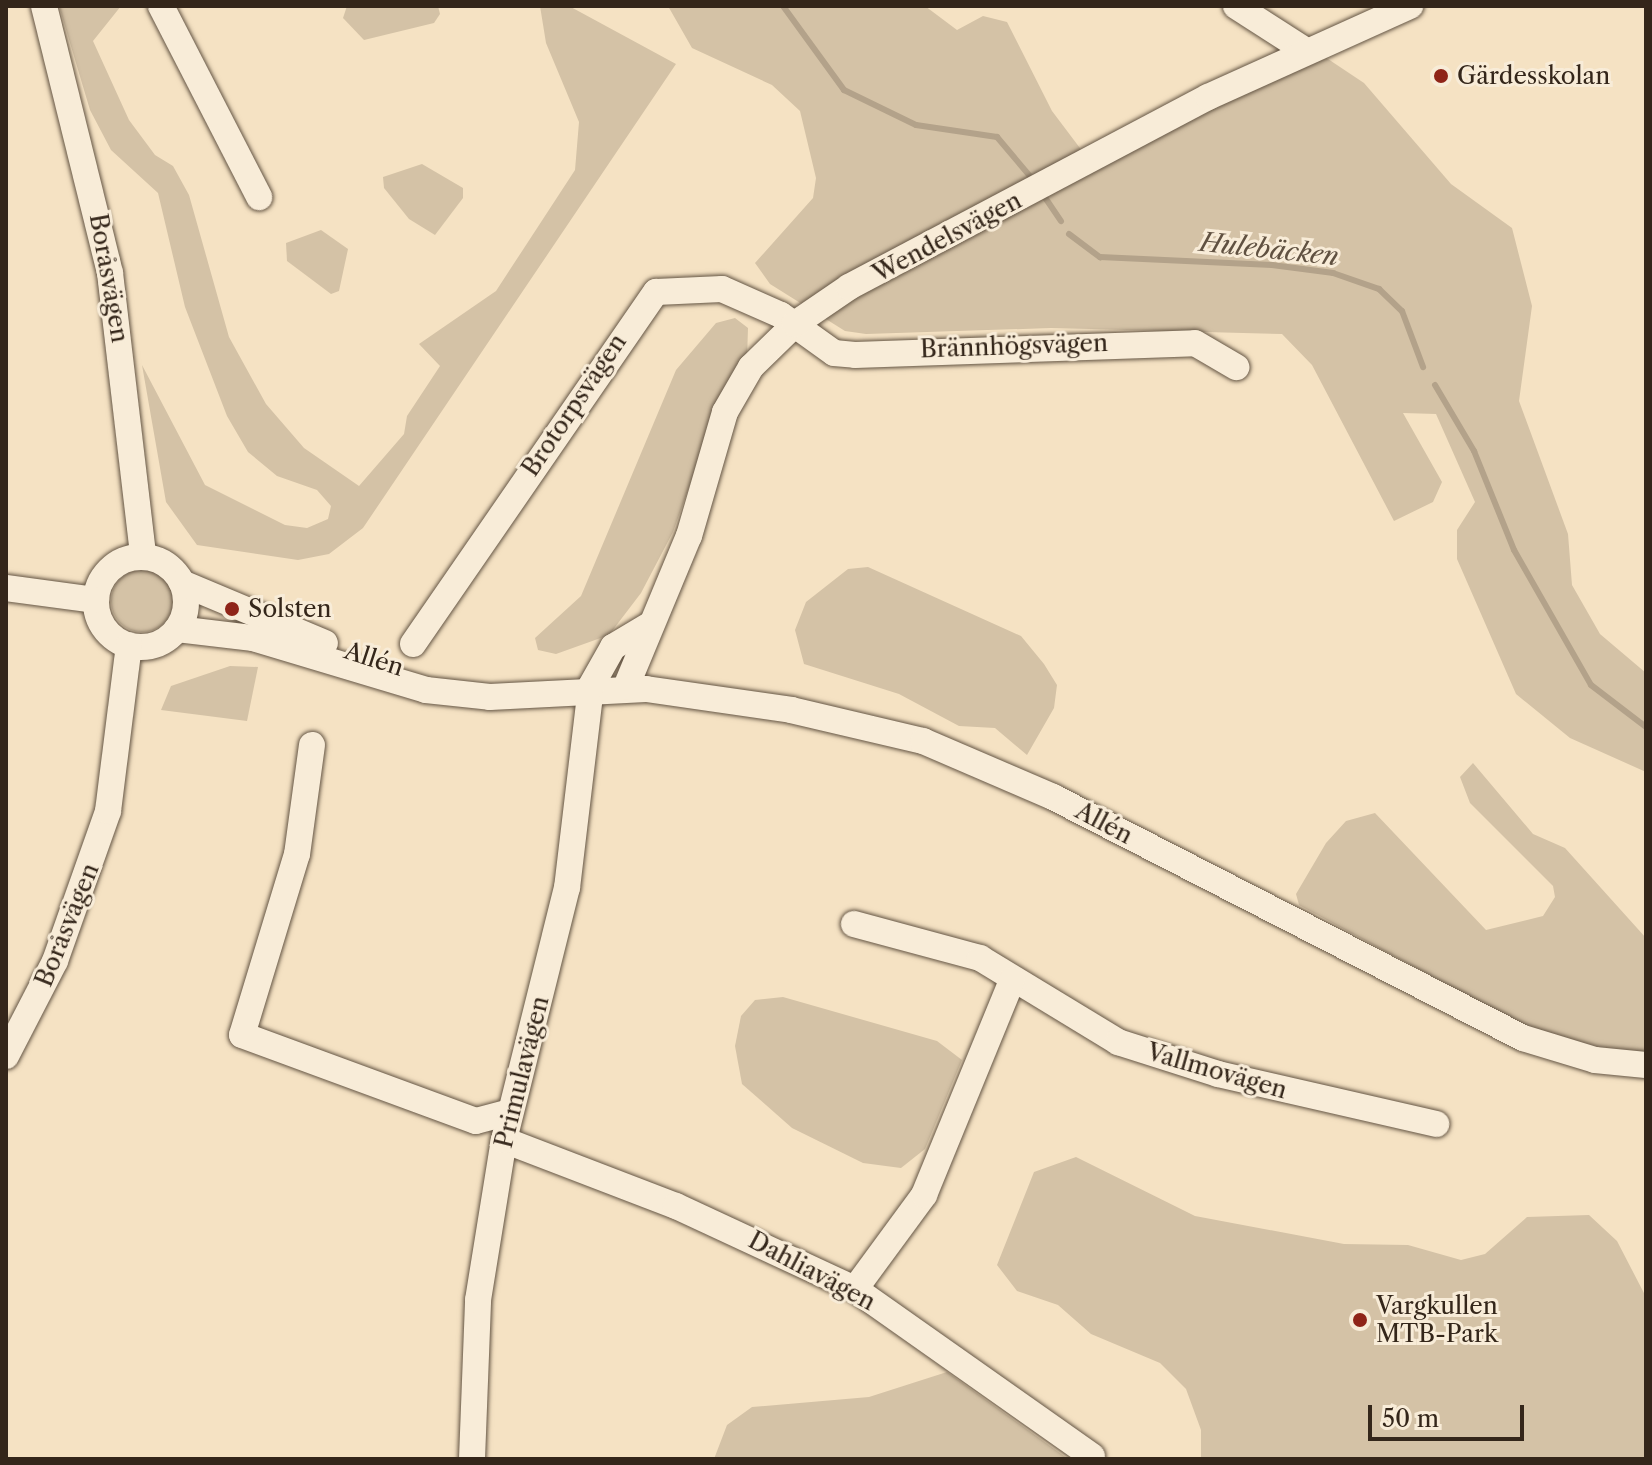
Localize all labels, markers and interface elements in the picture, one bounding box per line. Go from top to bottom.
place label: Gärdesskolan [1457,62,1610,90]
marker: Gärdesskolan [1432,67,1450,85]
street label: Wendelsvägen [868,186,1026,288]
street label: Boråsvägen [83,211,135,345]
water label: Hulebäcken [1198,227,1340,273]
street label: Brotorpsvägen [516,328,632,482]
street label: Brännhögsvägen [920,328,1108,364]
place label: Solsten [248,595,331,623]
marker: Solsten [223,600,241,618]
street label: Allén [341,636,407,682]
street label: Allén [1071,796,1137,850]
street label: Boråsvägen [29,859,105,991]
street label: Primulavägen [489,993,555,1151]
street label: Vallmovägen [1144,1037,1290,1105]
street label: Dahliavägen [744,1226,880,1316]
place label: Vargkullen MTB-Park [1376,1292,1498,1348]
marker: Vargkullen MTB-Park [1351,1311,1369,1329]
scale bar [1372,1389,1528,1439]
text: 50 m [1382,1404,1439,1433]

